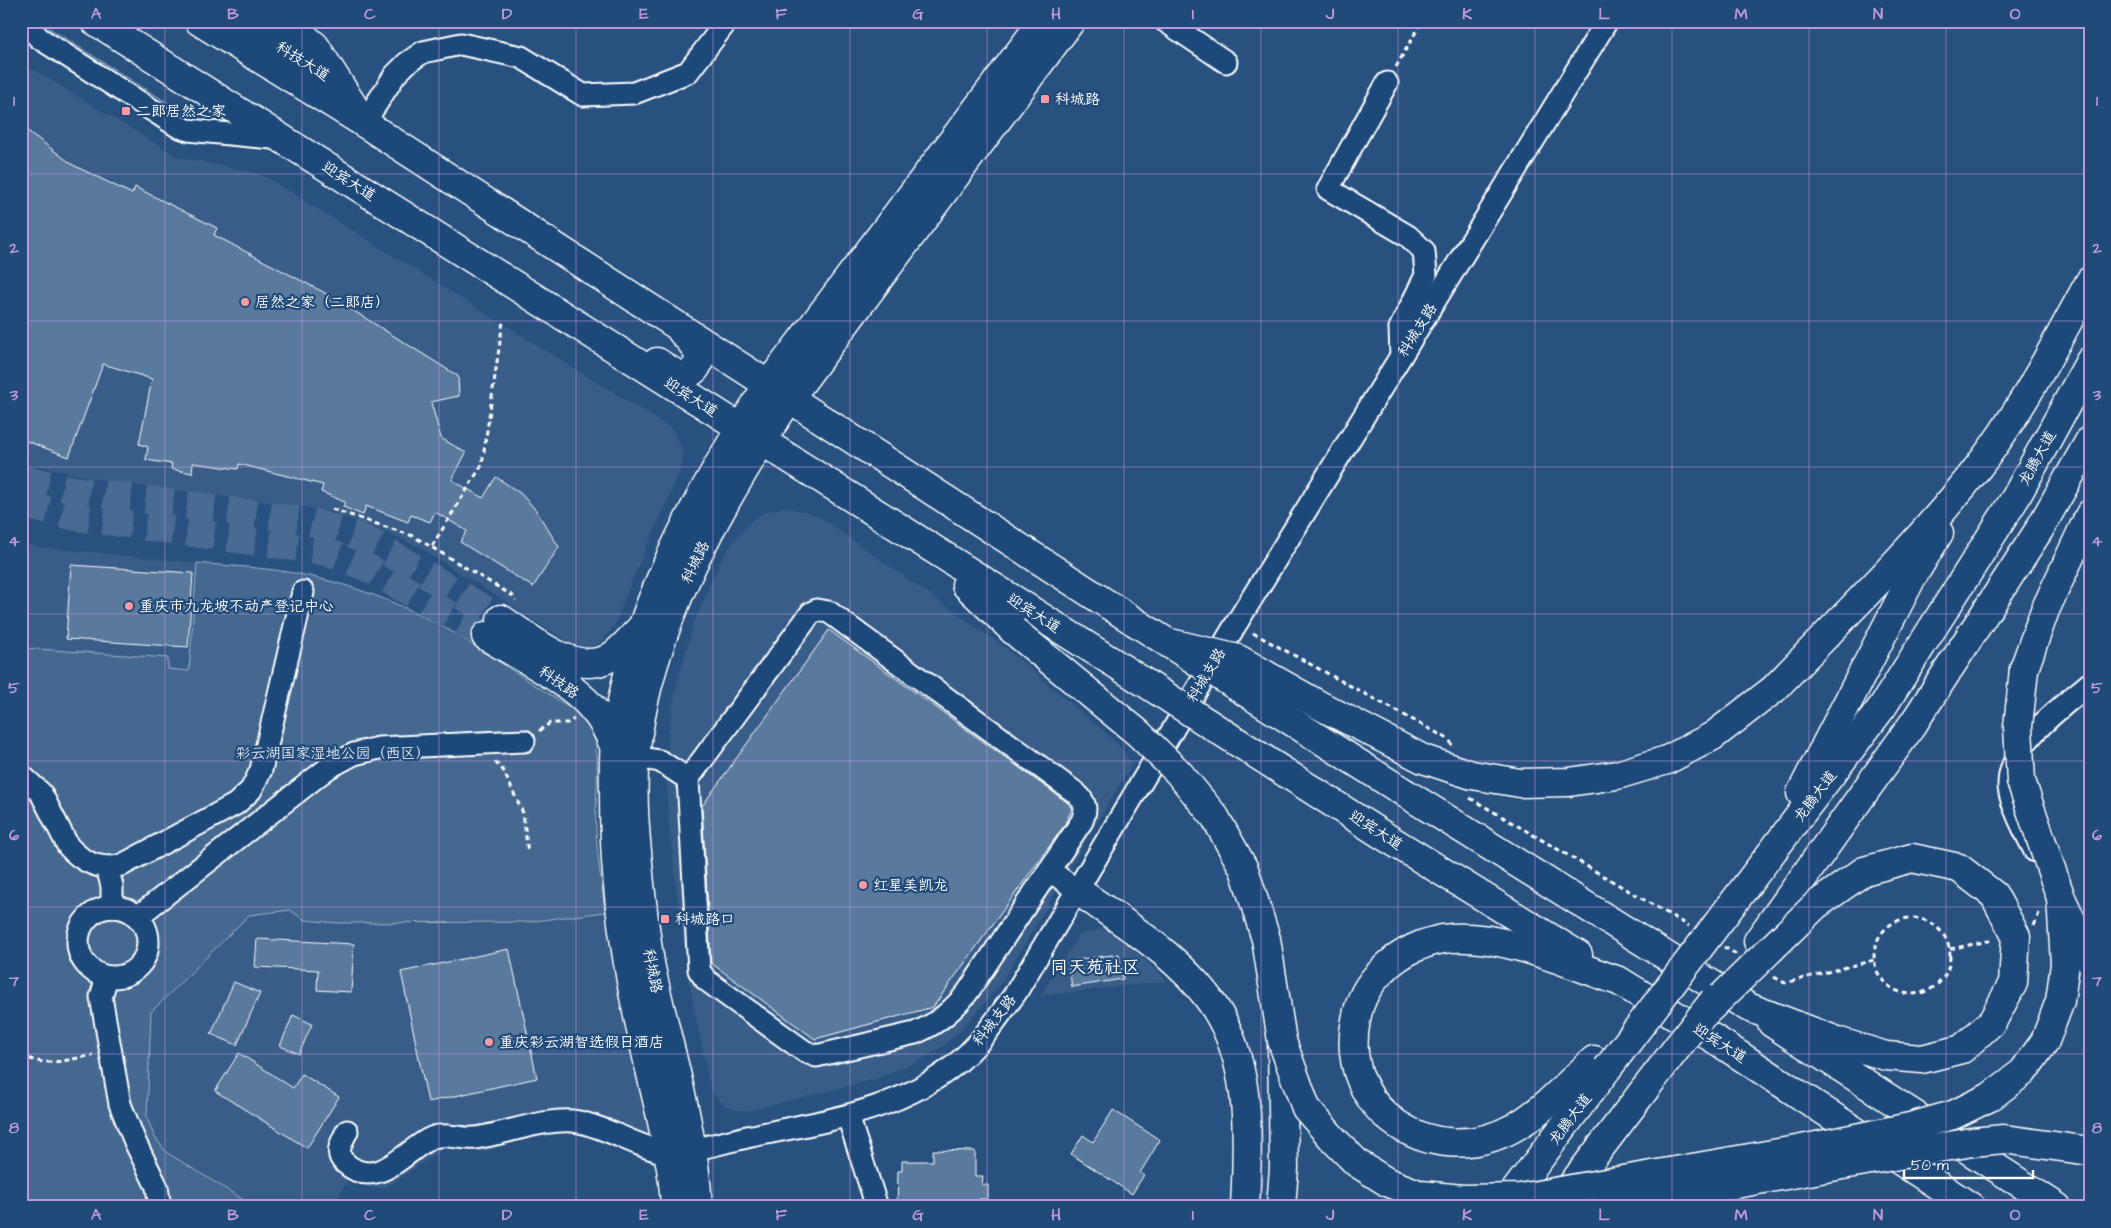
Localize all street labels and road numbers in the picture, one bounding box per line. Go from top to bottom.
street label: 科技大道 [272,37,334,86]
street label: 迎宾大道 [318,157,380,206]
street label: 科城支路 [1393,299,1442,361]
street label: 迎宾大道 [660,373,722,422]
street label: 龙腾大道 [2014,427,2061,490]
street label: 科城路 [676,537,715,587]
street label: 迎宾大道 [1003,589,1065,638]
street label: 科城支路 [1182,644,1231,706]
street label: 科技路 [534,661,583,704]
street label: 龙腾大道 [1789,766,1842,827]
street label: 迎宾大道 [1345,806,1407,855]
street label: 科城路 [638,947,667,995]
street label: 科城支路 [968,990,1021,1050]
street label: 迎宾大道 [1689,1019,1751,1068]
street label: 龙腾大道 [1544,1089,1597,1150]

